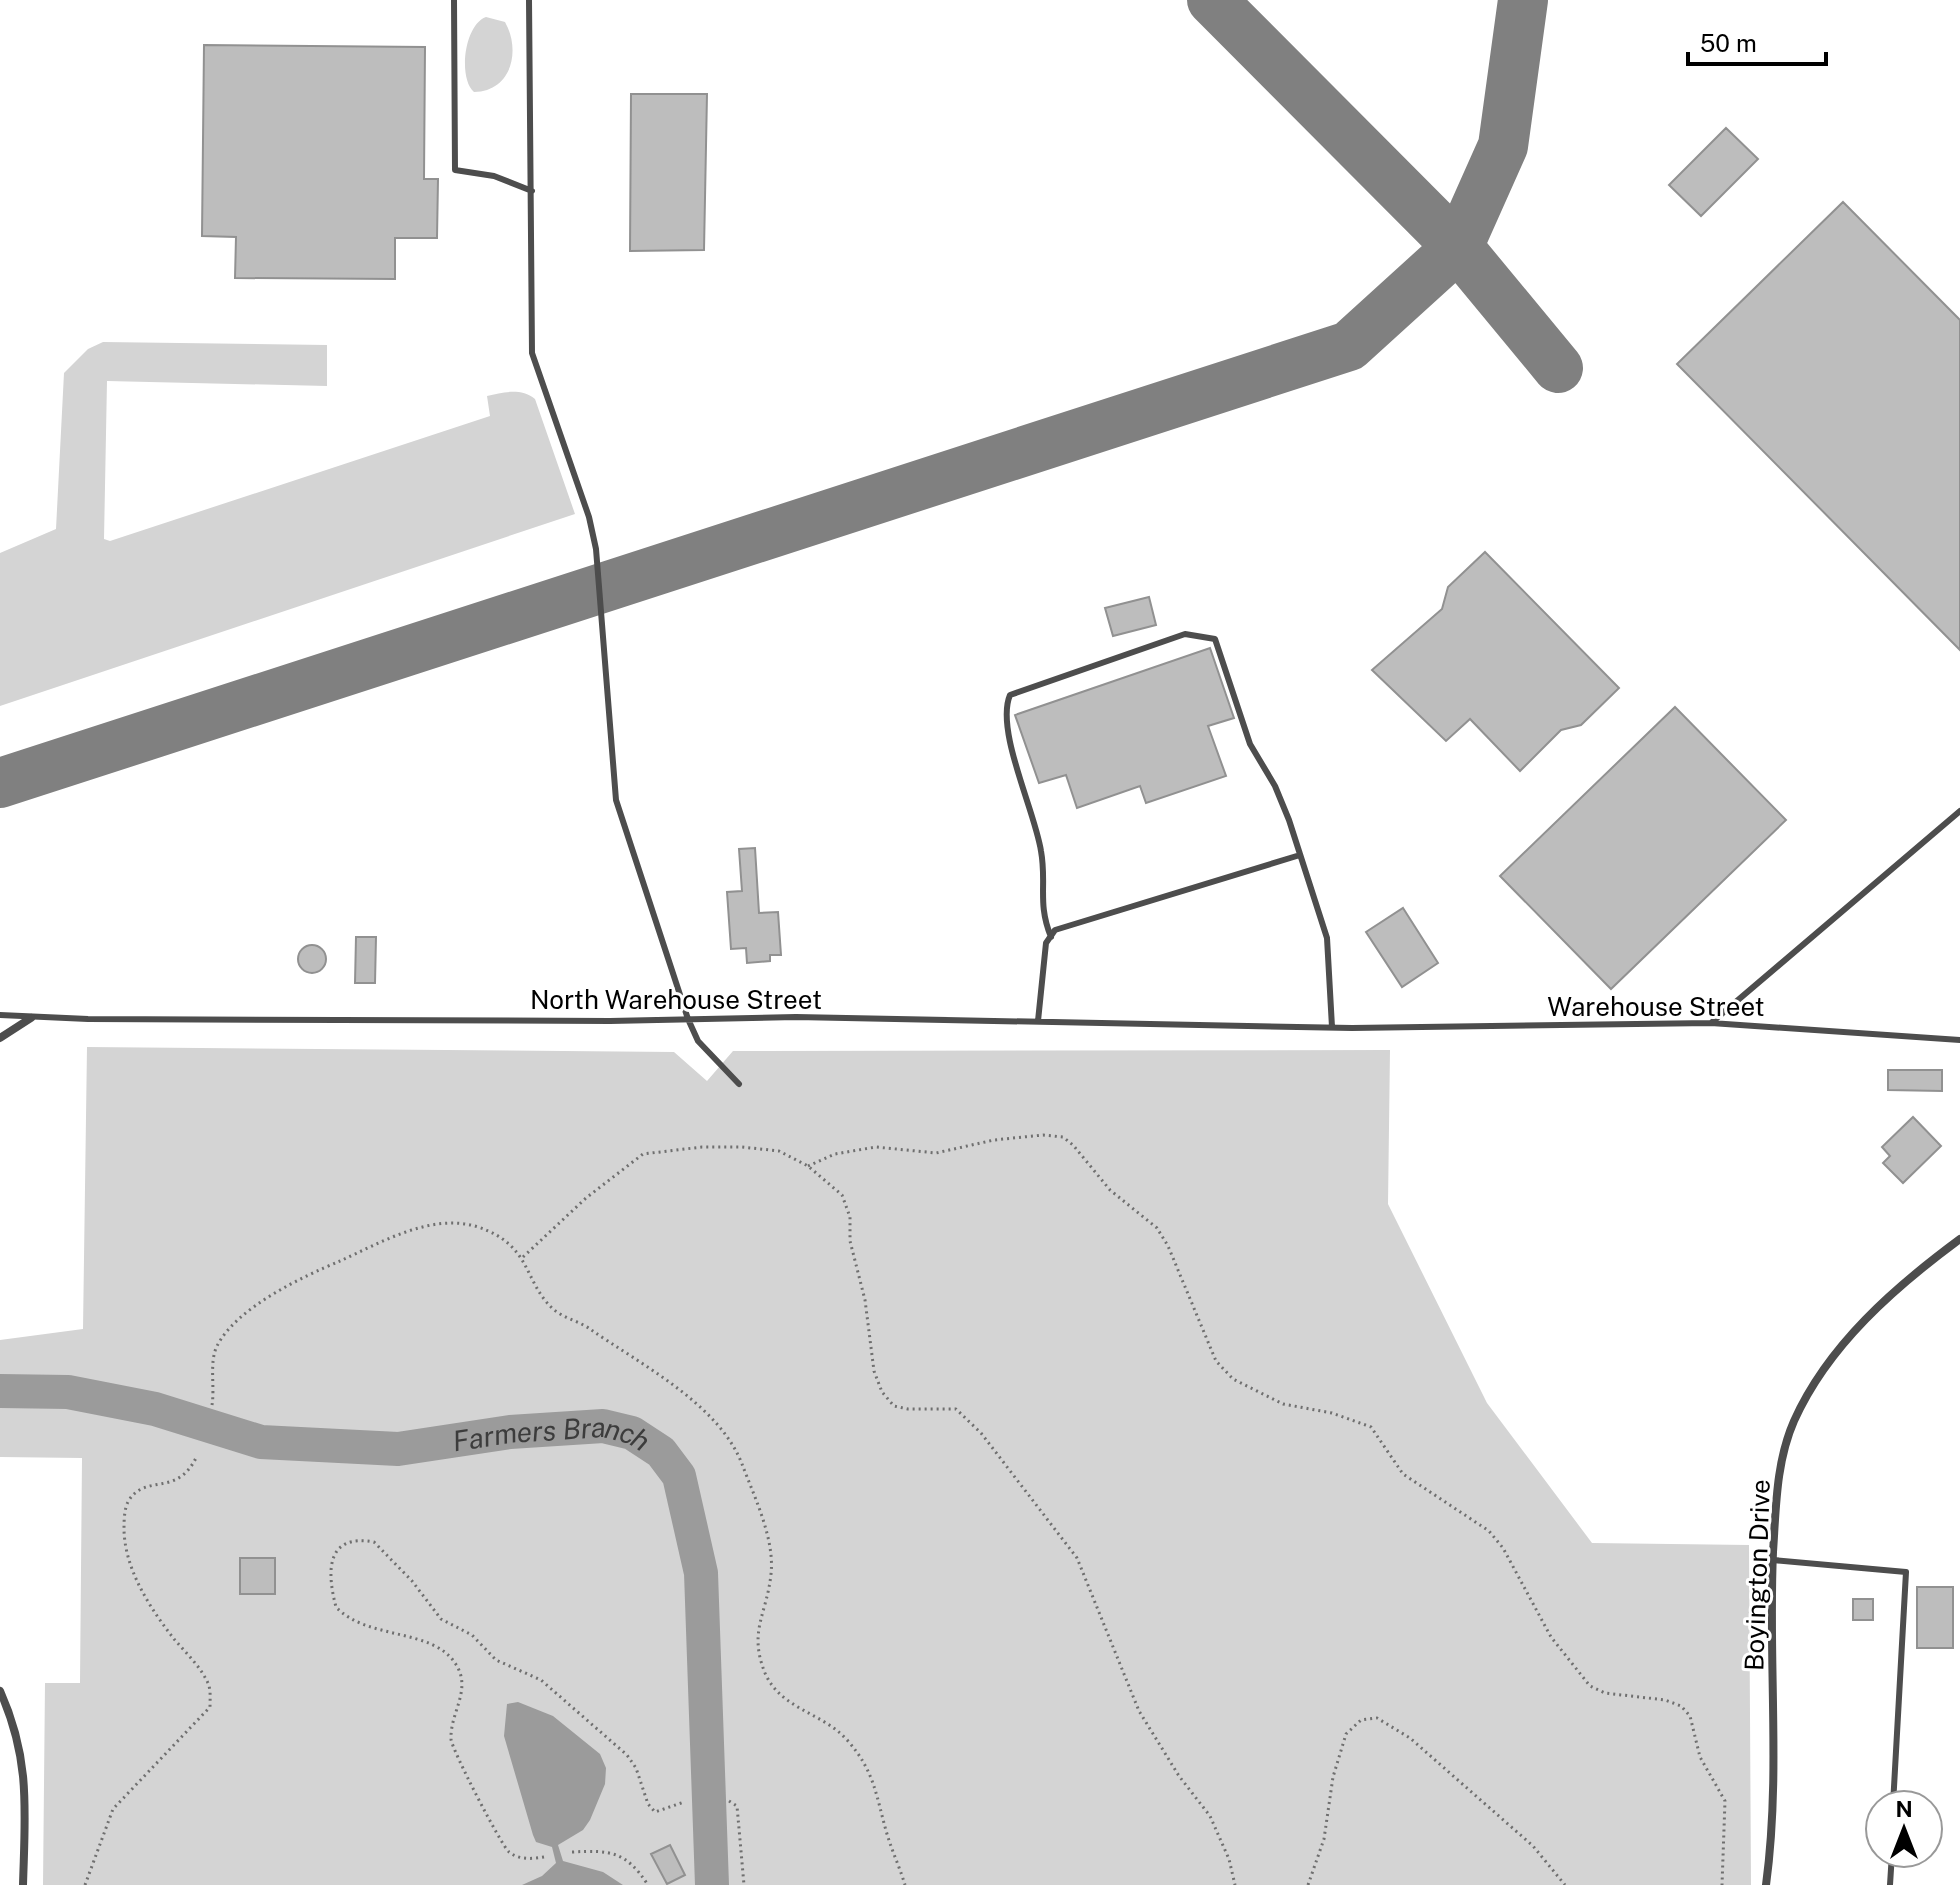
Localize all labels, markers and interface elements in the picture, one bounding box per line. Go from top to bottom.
scale bar [1688,16,1826,66]
text: 50 m [1700,29,1757,57]
street label: North Warehouse Street [530,984,822,1015]
street label: Warehouse Street [1547,991,1765,1022]
water label: Farmers Branch [450,1409,657,1457]
street label: Boyington Drive [1738,1479,1776,1671]
north arrow [1864,1789,1944,1869]
text: N [1895,1796,1913,1822]

